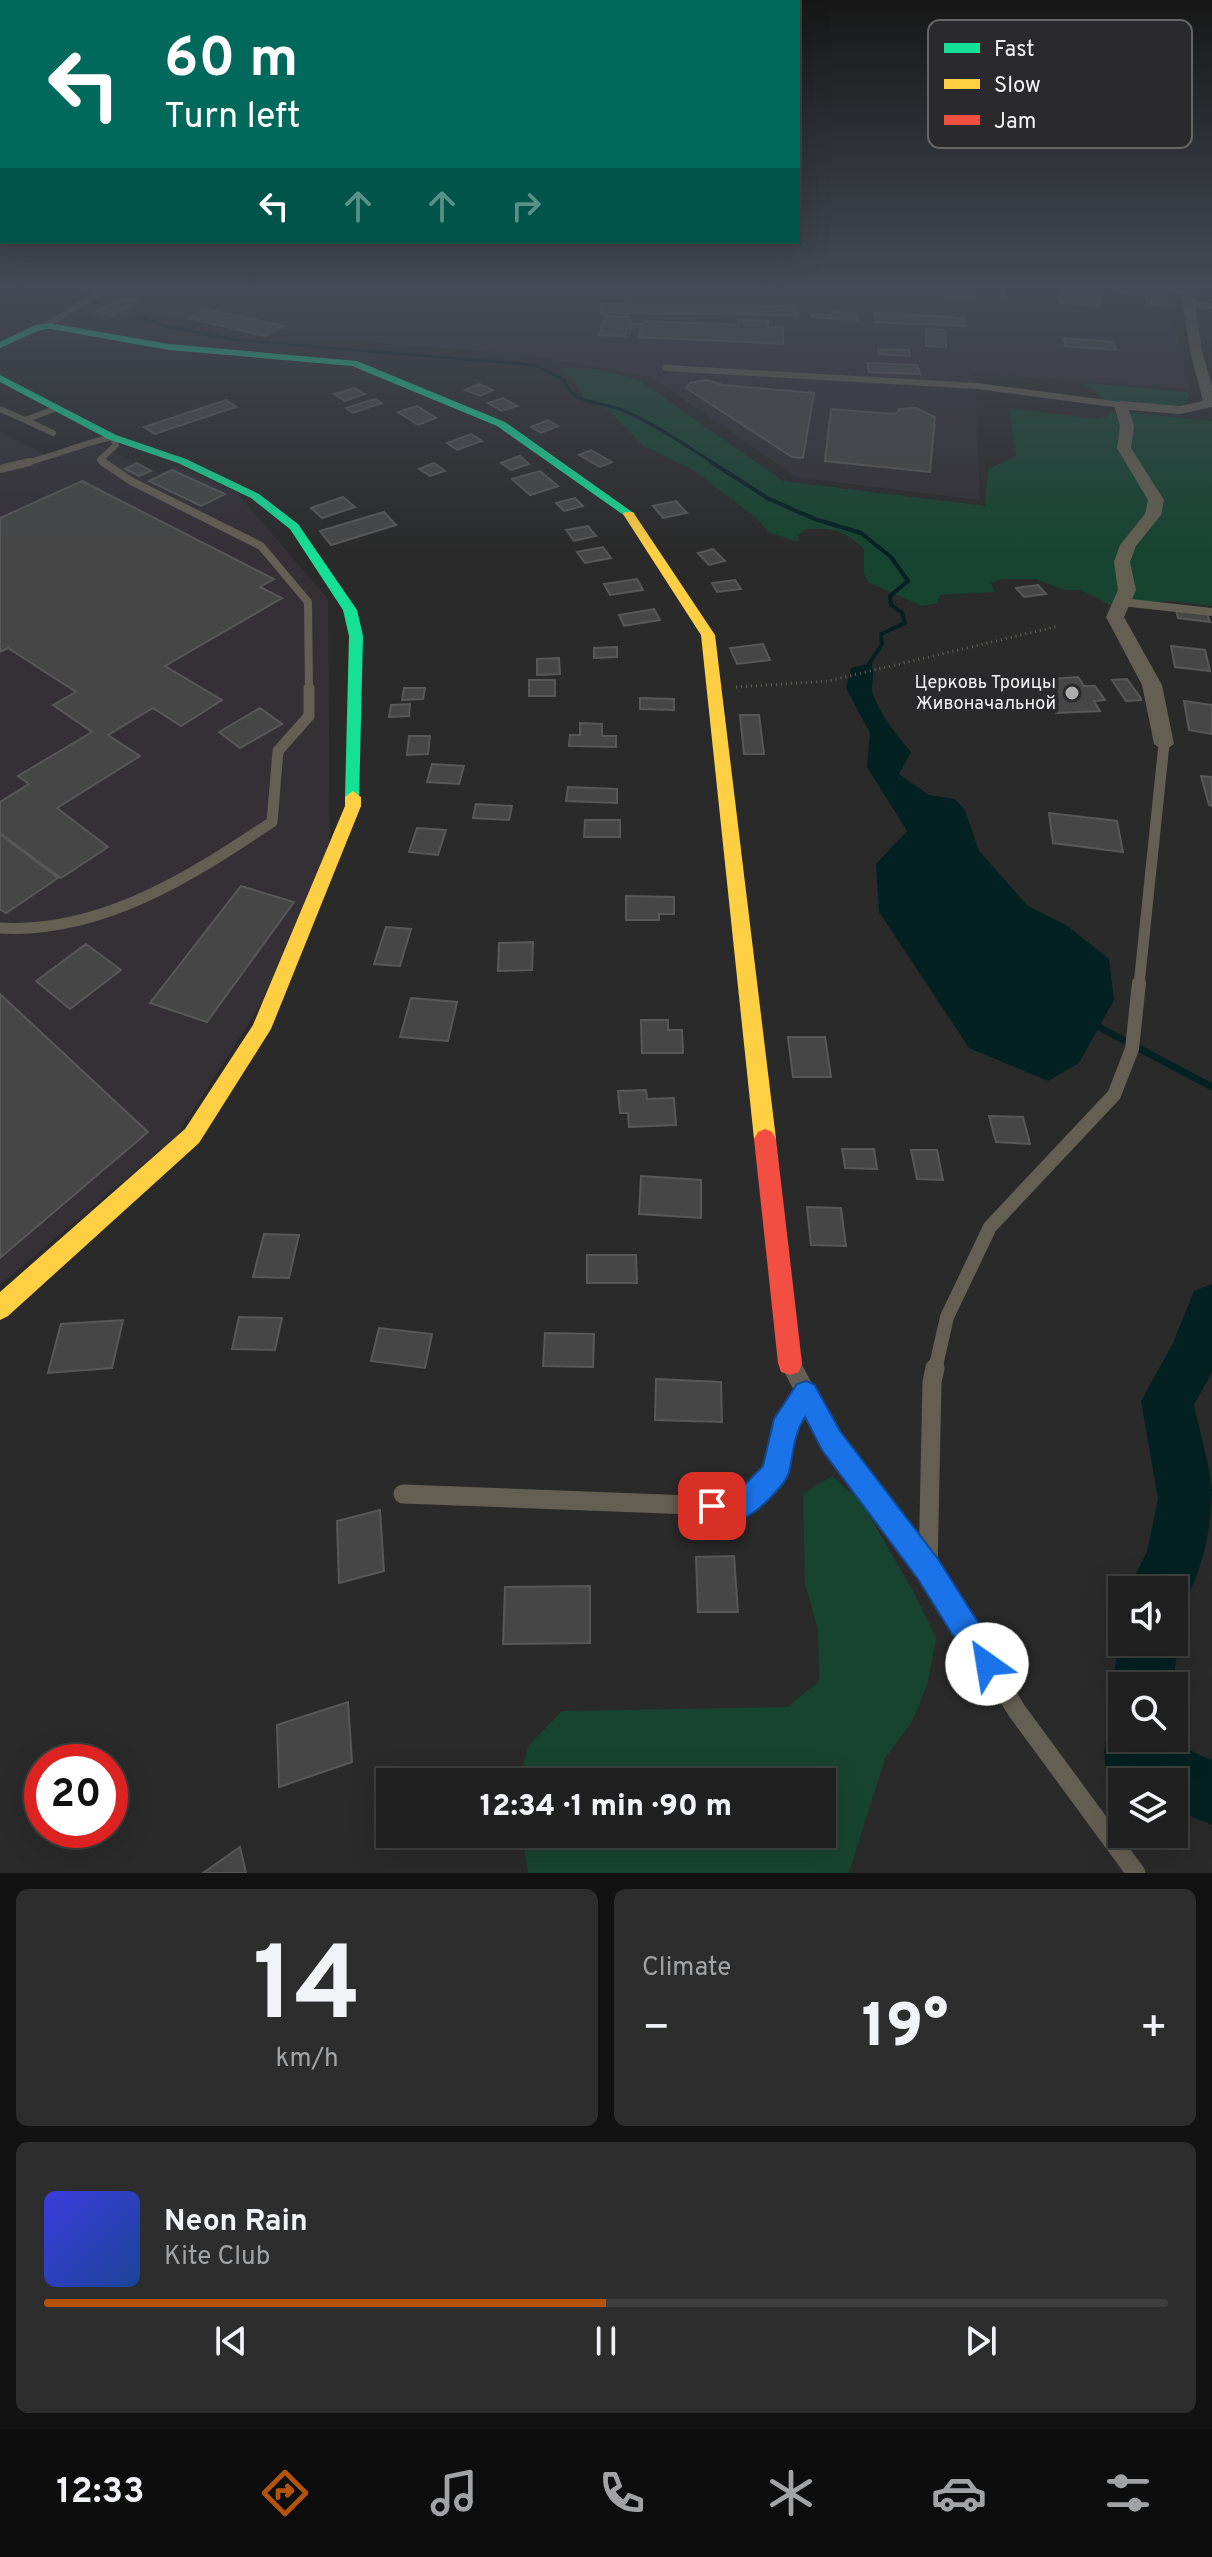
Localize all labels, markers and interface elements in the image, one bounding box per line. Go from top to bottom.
legend [928,20,1192,148]
text: 60 m [164,26,298,96]
icon: left [32,32,136,136]
text: Fast [994,37,1035,64]
text: Slow [994,73,1041,100]
text: Turn left [164,95,301,141]
text: Jam [994,109,1037,136]
icon: left [252,184,296,228]
icon: ahead [336,184,380,228]
icon: ahead [420,184,464,228]
icon: right [504,184,548,228]
place label: Церковь Троицы Живоначальной [914,672,1056,716]
marker: Церковь Троицы Живоначальной [1063,684,1081,702]
pin [678,1472,746,1540]
icon: arrive [690,1484,734,1528]
map controls [1108,1576,1188,1848]
button: sound [1108,1576,1188,1656]
position arrow [945,1622,1029,1706]
button: search [1108,1672,1188,1752]
speed limit sign: 20 [24,1744,128,1848]
button: layers [1108,1768,1188,1848]
text: 12:34 · 1 min · 90 m [480,1789,732,1826]
text: 14 [253,1925,361,2057]
text: Climate [642,1952,731,1985]
text: 19° [862,1992,948,2068]
text: − [642,2002,670,2058]
text: + [1140,2002,1168,2058]
text: km/h [275,2043,339,2076]
text: Neon Rain [164,2204,308,2241]
text: Kite Club [164,2241,270,2274]
icon: previous [209,2319,253,2363]
icon: pause [584,2319,628,2363]
icon: next [959,2319,1003,2363]
icon: directions [257,2465,313,2521]
icon: music [426,2465,482,2521]
icon: phone [594,2465,650,2521]
icon: climate [763,2465,819,2521]
icon: car [931,2465,987,2521]
icon: filters [1100,2465,1156,2521]
text: 12:33 [56,2470,145,2516]

